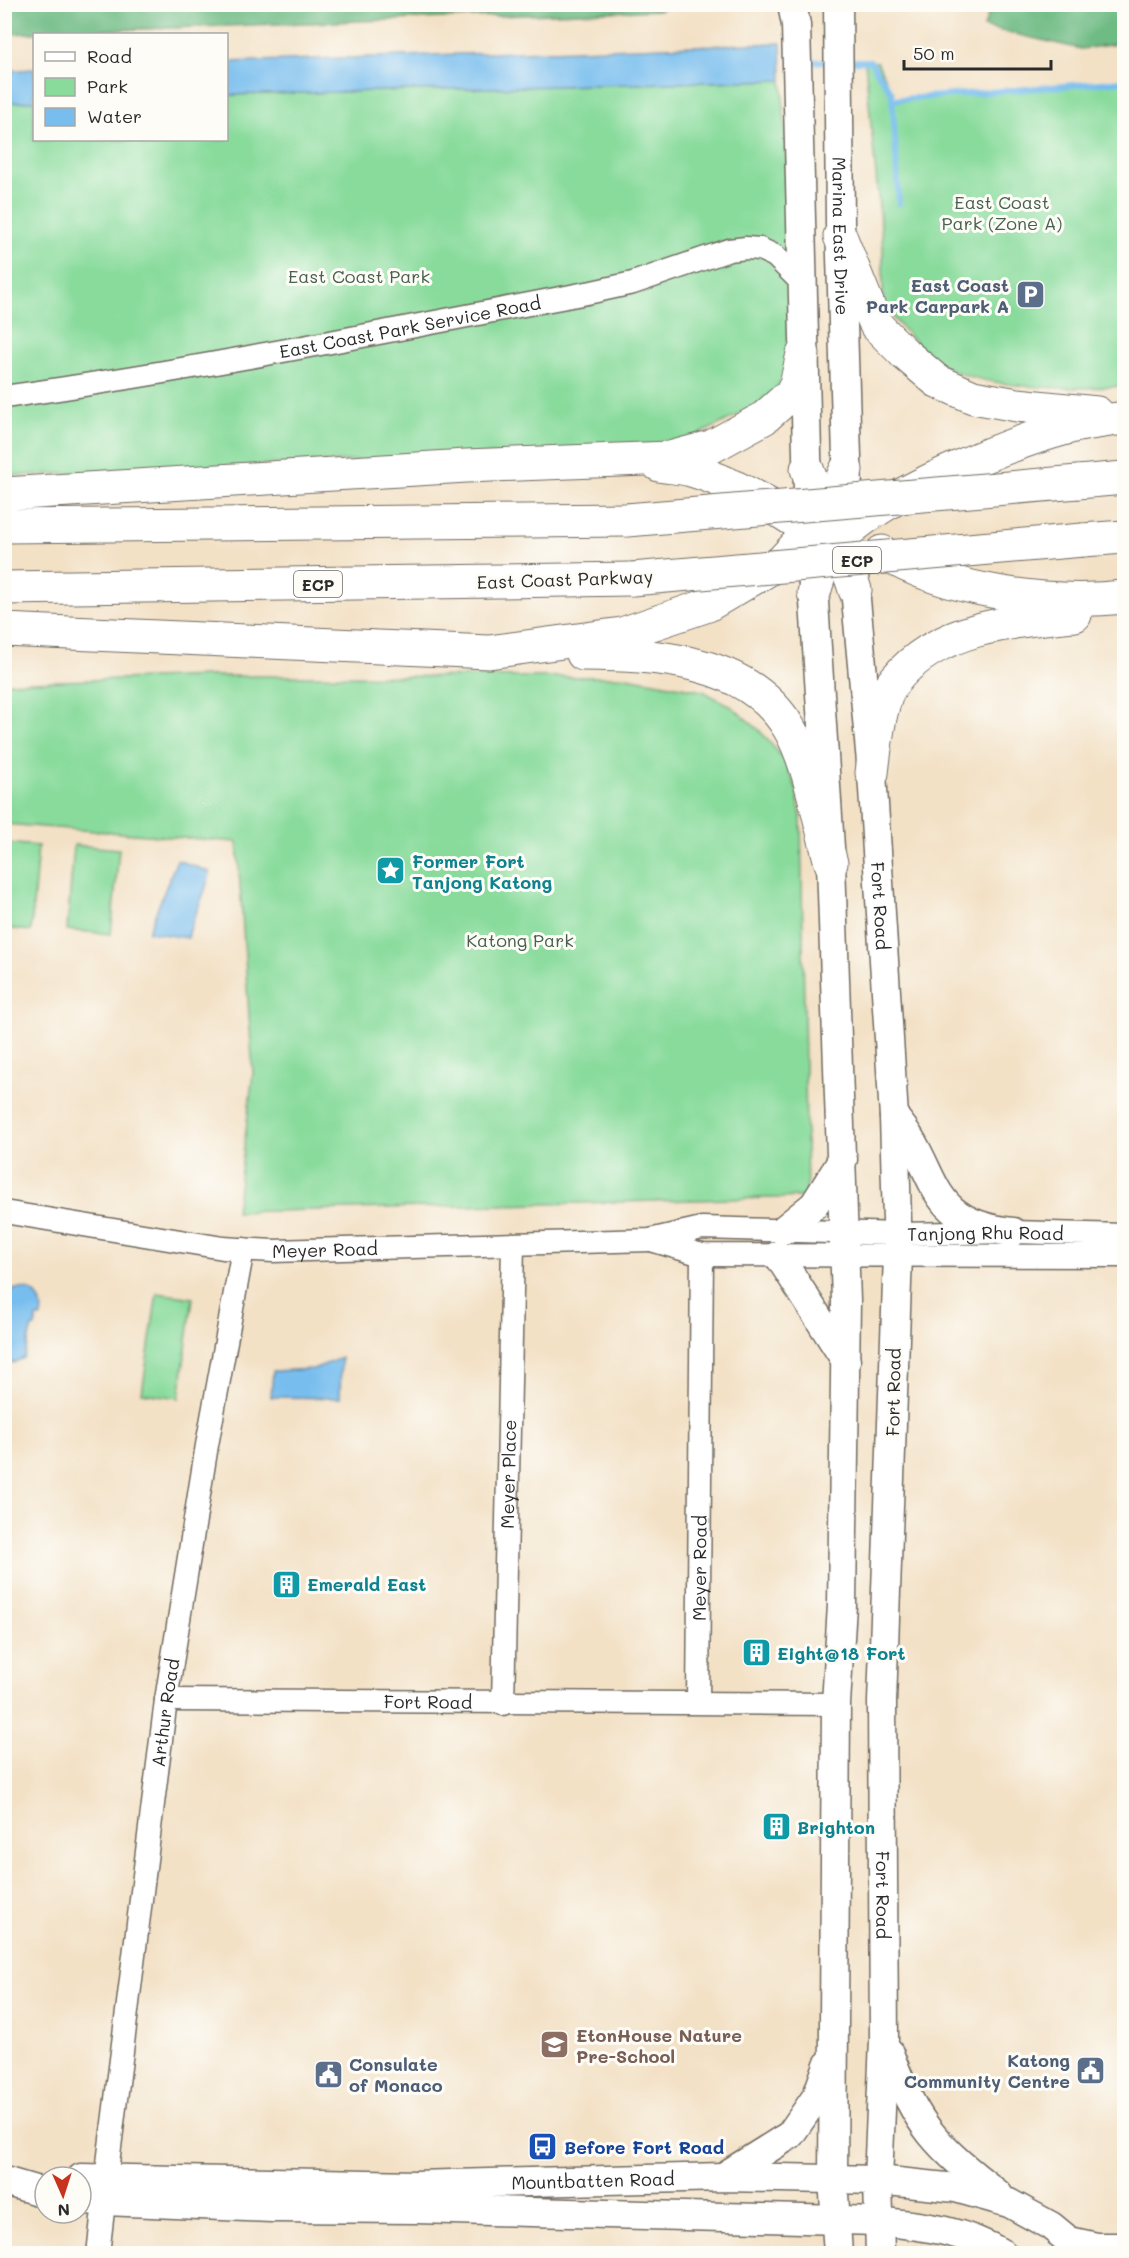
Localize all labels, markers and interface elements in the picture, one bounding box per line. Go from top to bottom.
legend [33,33,228,141]
scale bar [904,33,1051,71]
text: 50 m [913,41,955,65]
text: Road [87,44,132,68]
text: Park [87,74,128,98]
text: Water [87,104,142,128]
street label: Marina East Drive [827,157,855,316]
park label: East Coast Park (Zone A) [942,190,1062,235]
park label: East Coast Park [288,264,430,288]
place label: East Coast Park Carpark A [866,273,1009,318]
parking icon: East Coast Park Carpark A [1014,279,1046,311]
street label: East Coast Park Service Road [277,290,543,363]
road number: ECP [833,547,881,573]
street label: East Coast Parkway [476,564,654,594]
road number: ECP [294,571,342,597]
place label: Former Fort Tanjong Katong [412,849,552,894]
place icon: Former Fort Tanjong Katong [375,855,407,887]
street label: Fort Road [866,861,895,951]
park label: Katong Park [466,928,574,952]
street label: Tanjong Rhu Road [907,1220,1064,1246]
street label: Meyer Road [272,1236,378,1263]
street label: Fort Road [880,1348,906,1436]
street label: Meyer Place [495,1419,521,1529]
street label: Meyer Road [687,1515,712,1621]
building icon: Emerald East [270,1568,302,1600]
place label: Emerald East [307,1572,426,1596]
building icon: Eight@18 Fort [740,1637,772,1669]
place label: Eight@18 Fort [777,1641,905,1665]
street label: Arthur Road [146,1657,184,1768]
street label: Fort Road [384,1689,472,1714]
building icon: Brighton [760,1811,792,1843]
place label: Brighton [797,1815,875,1839]
street label: Fort Road [871,1851,895,1939]
place label: EtonHouse Nature Pre-School [576,2023,742,2068]
school or university icon: EtonHouse Nature Pre-School [539,2029,571,2061]
place label: Katong Community Centre [904,2048,1070,2093]
place label: Consulate of Monaco [349,2052,443,2097]
public building icon: Katong Community Centre [1075,2054,1107,2086]
public building icon: Consulate of Monaco [312,2058,344,2090]
bus stop icon: Before Fort Road [527,2131,559,2163]
place label: Before Fort Road [564,2135,724,2159]
north arrow [33,2165,93,2225]
street label: Mountbatten Road [511,2166,675,2194]
text: N [57,2200,70,2221]

